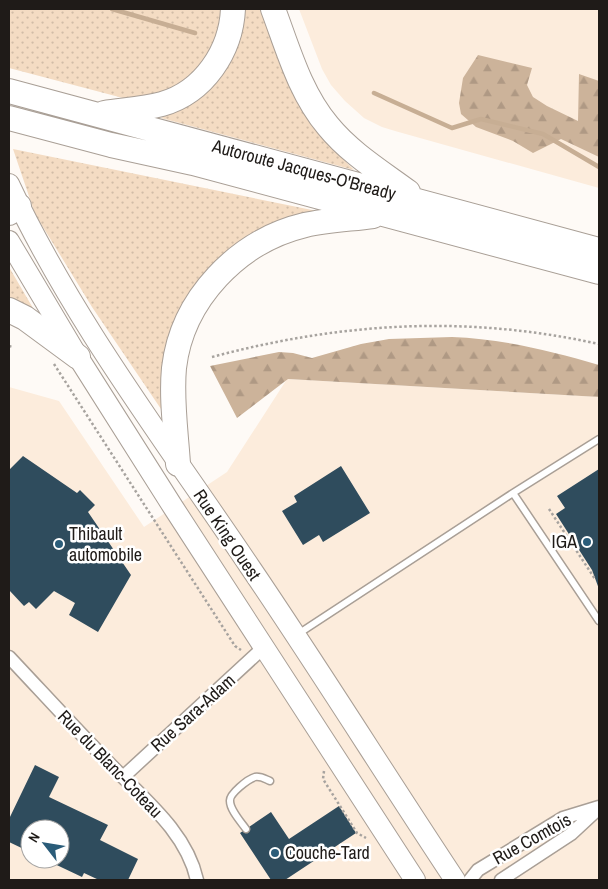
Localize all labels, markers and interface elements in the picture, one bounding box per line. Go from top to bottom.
street label: Autoroute Jacques-O'Bready [209,133,399,206]
street label: Rue King Ouest [188,484,267,585]
place label: Thibault automobile [69,521,142,567]
place label: IGA [552,529,577,554]
marker: IGA [581,536,593,548]
marker: Thibault automobile [53,538,65,550]
street label: Rue Sara-Adam [145,668,240,757]
street label: Rue du Blanc-Coteau [52,704,168,823]
street label: Rue Comtois [488,807,575,870]
north arrow [20,819,70,869]
text: N [24,829,44,845]
place label: Couche-Tard [285,840,370,865]
marker: Couche-Tard [269,847,281,859]

